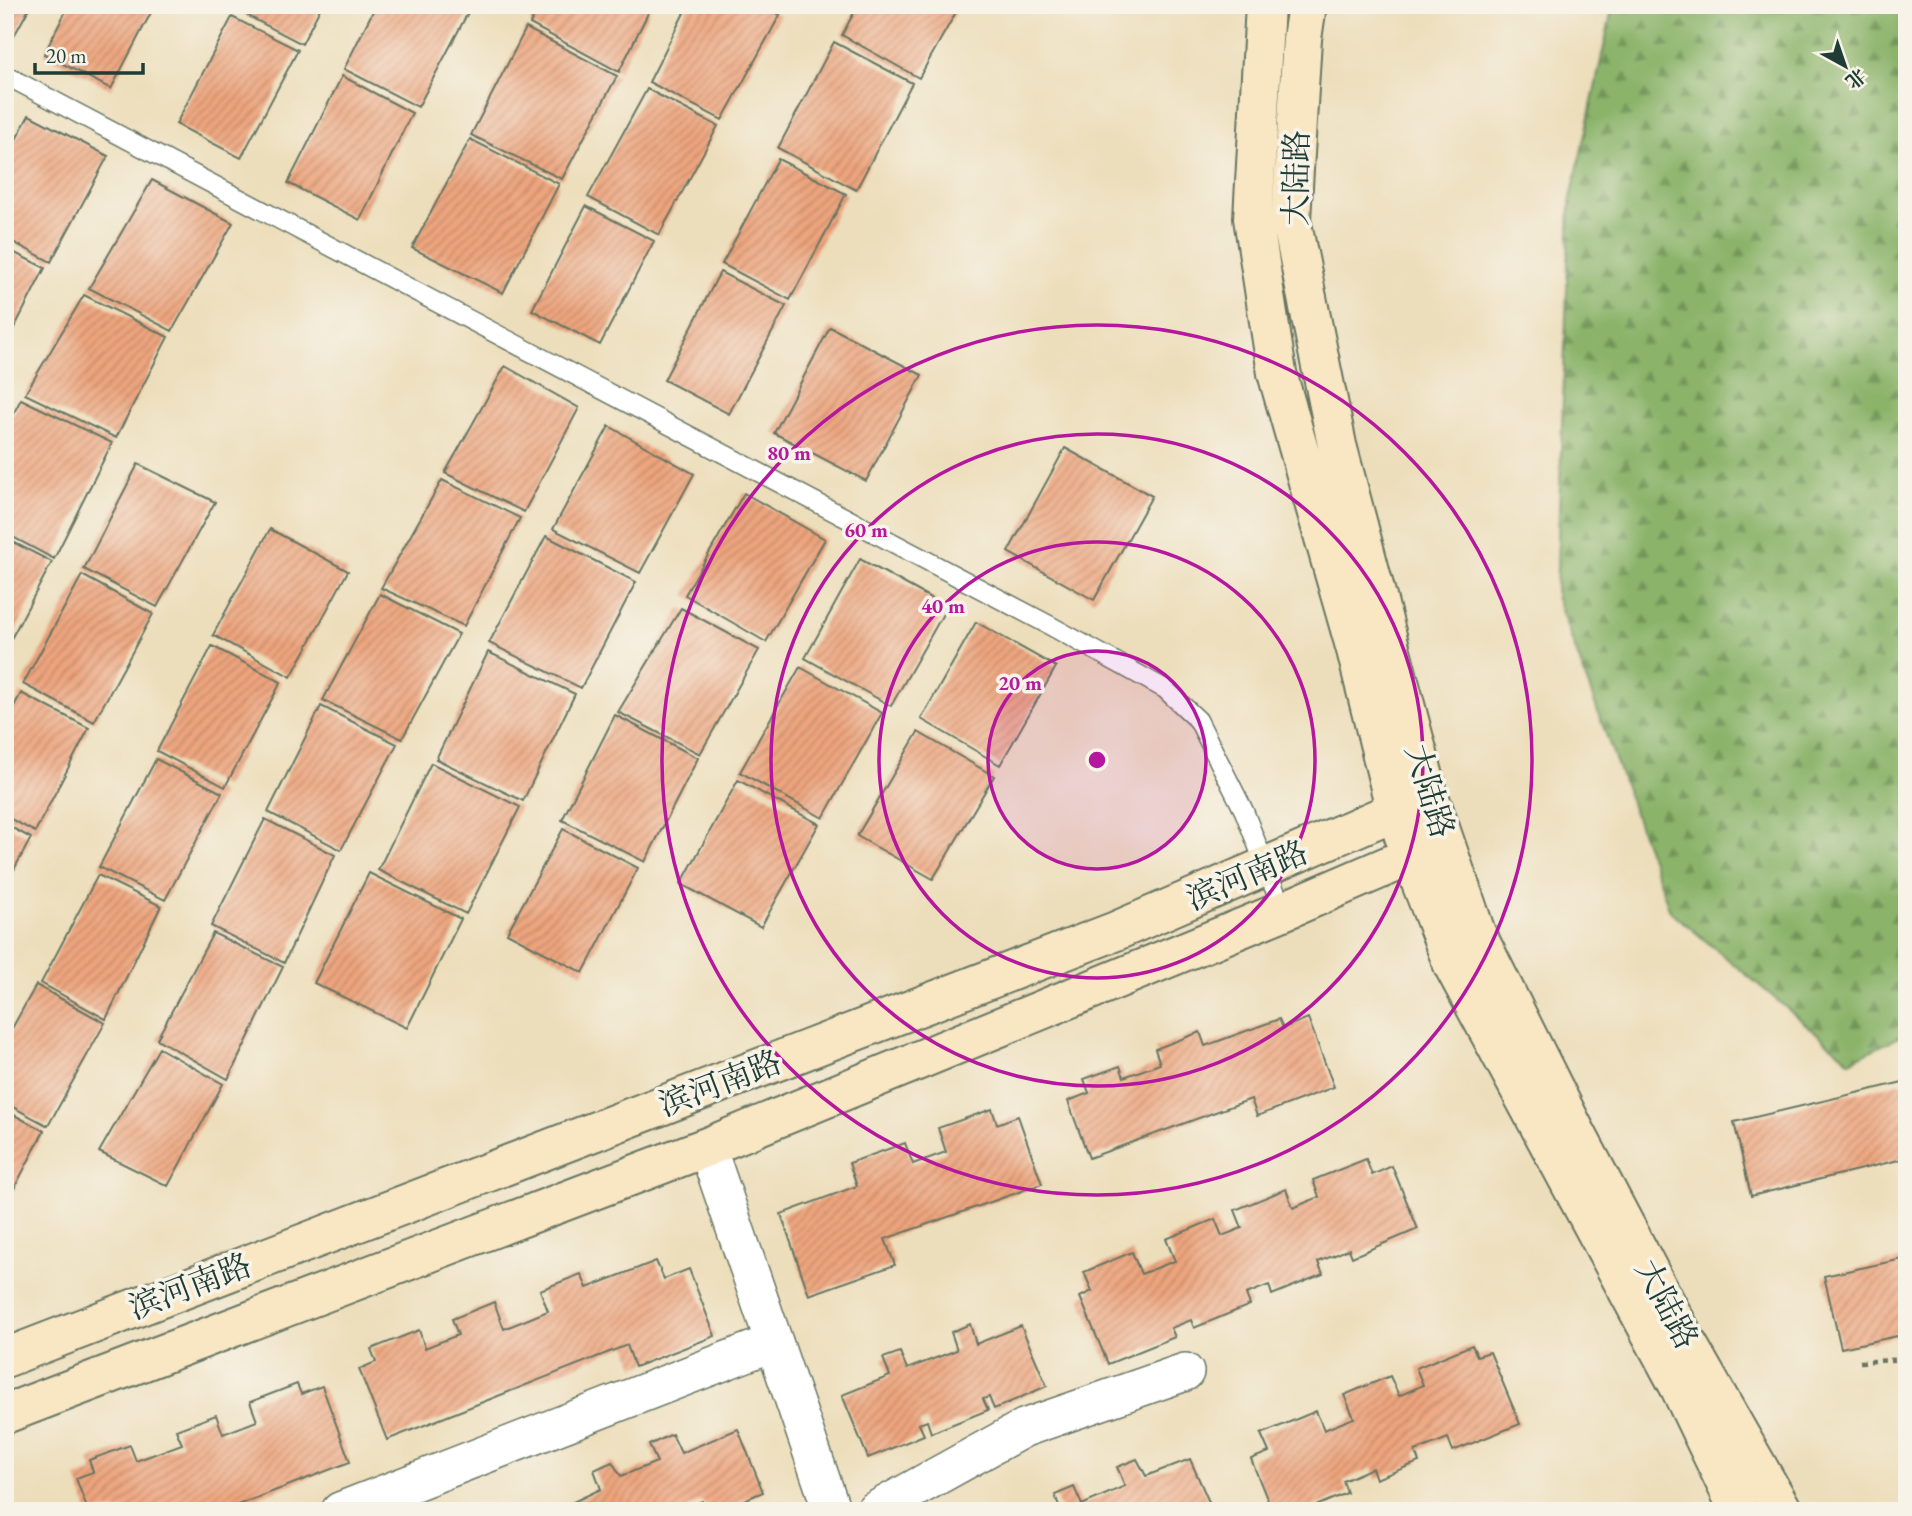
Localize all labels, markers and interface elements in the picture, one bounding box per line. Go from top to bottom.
scale bar [35,32,144,76]
north arrow [1811,32,1881,102]
text: 20 m [46,42,87,69]
text: 北 [1840,63,1871,94]
street label: 大陆路 [1274,130,1318,226]
text: 80 m [767,439,811,466]
text: 60 m [844,516,888,543]
text: 40 m [921,592,965,619]
text: 20 m [998,669,1042,696]
street label: 大陆路 [1396,739,1464,843]
centre of rings [1085,748,1109,772]
street label: 滨河南路 [1180,831,1314,919]
street label: 滨河南路 [653,1040,787,1126]
street label: 滨河南路 [123,1243,257,1329]
street label: 大陆路 [1626,1252,1708,1356]

